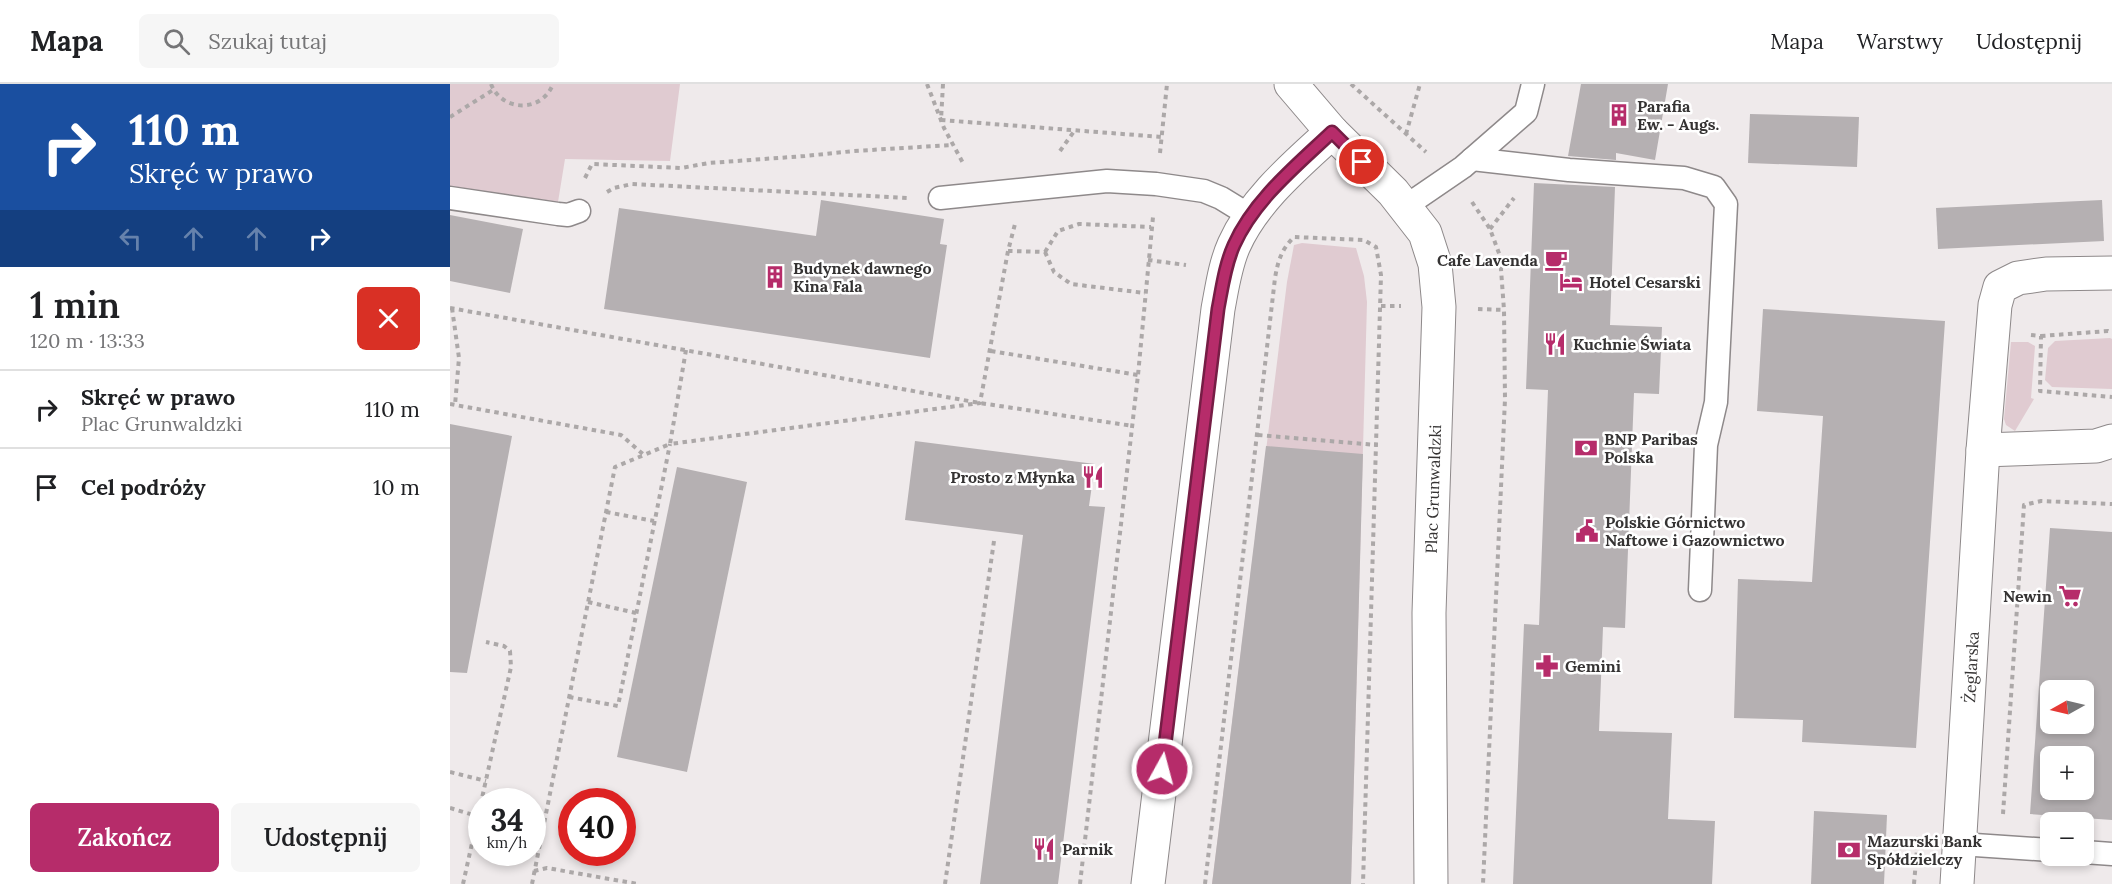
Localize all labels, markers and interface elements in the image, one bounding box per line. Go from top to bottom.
search box [139,14,559,68]
text: Mapa [30,23,103,59]
icon: search [160,25,193,58]
text: Szukaj tutaj [208,27,327,55]
text: Mapa [1770,28,1824,55]
text: Warstwy [1857,28,1943,55]
text: Udostępnij [1976,28,2082,55]
place label: Parafia Ew. - Augs. [1637,96,1720,134]
building icon: Parafia Ew. - Augs. [1606,102,1632,128]
text: 110 m [129,103,240,157]
icon: right [30,108,108,186]
pin [1336,136,1387,187]
icon: arrive [1345,145,1378,178]
text: Skręć w prawo [129,156,313,190]
icon: left [114,222,147,255]
icon: ahead [177,222,210,255]
icon: ahead [240,222,273,255]
icon: right [303,222,336,255]
cafe icon: Cafe Lavenda [1543,247,1569,273]
place label: Cafe Lavenda [1437,250,1539,270]
place label: Budynek dawnego Kina Fala [793,258,931,296]
building icon: Budynek dawnego Kina Fala [762,264,788,290]
hotel icon: Hotel Cesarski [1558,269,1584,295]
place label: Hotel Cesarski [1589,272,1701,292]
text: 1 min [30,282,120,328]
button: close [357,287,420,350]
text: 120 m · 13:33 [30,328,145,353]
restaurant icon: Kuchnie Świata [1542,331,1568,357]
place label: Kuchnie Świata [1573,334,1692,354]
text: Skręć w prawo [81,383,235,411]
icon: right [30,393,63,426]
text: 110 m [365,395,420,423]
text: Plac Grunwaldzki [81,411,242,436]
street label: Plac Grunwaldzki [1421,424,1445,554]
place label: BNP Paribas Polska [1604,429,1698,467]
bank icon: BNP Paribas Polska [1573,435,1599,461]
restaurant icon: Prosto z Młynka [1080,464,1106,490]
place label: Prosto z Młynka [950,467,1076,487]
icon: arrive [30,471,63,504]
text: Cel podróży [81,473,206,501]
text: 10 m [373,473,420,501]
place label: Polskie Górnictwo Naftowe i Gazownictwo [1605,512,1785,550]
public building icon: Polskie Górnictwo Naftowe i Gazownictwo [1574,518,1600,544]
supermarket icon: Newin [2057,583,2083,609]
place label: Newin [2003,586,2052,606]
street label: Żeglarska [1959,631,1983,703]
pharmacy icon: Gemini [1534,653,1560,679]
place label: Gemini [1565,656,1621,676]
north arrow [2040,680,2094,734]
map controls [2040,680,2094,866]
position arrow [1130,737,1194,801]
button: + [2040,746,2094,800]
speed limit sign: 40 [558,788,636,866]
text: 34 [490,801,524,839]
button: Zakończ [30,803,219,872]
button: Udostępnij [231,803,420,872]
button: − [2040,812,2094,866]
place label: Mazurski Bank Spółdzielczy [1867,831,1982,869]
text: km/h [487,833,527,852]
restaurant icon: Parnik [1031,836,1057,862]
bank icon: Mazurski Bank Spółdzielczy [1836,837,1862,863]
place label: Parnik [1062,839,1114,859]

